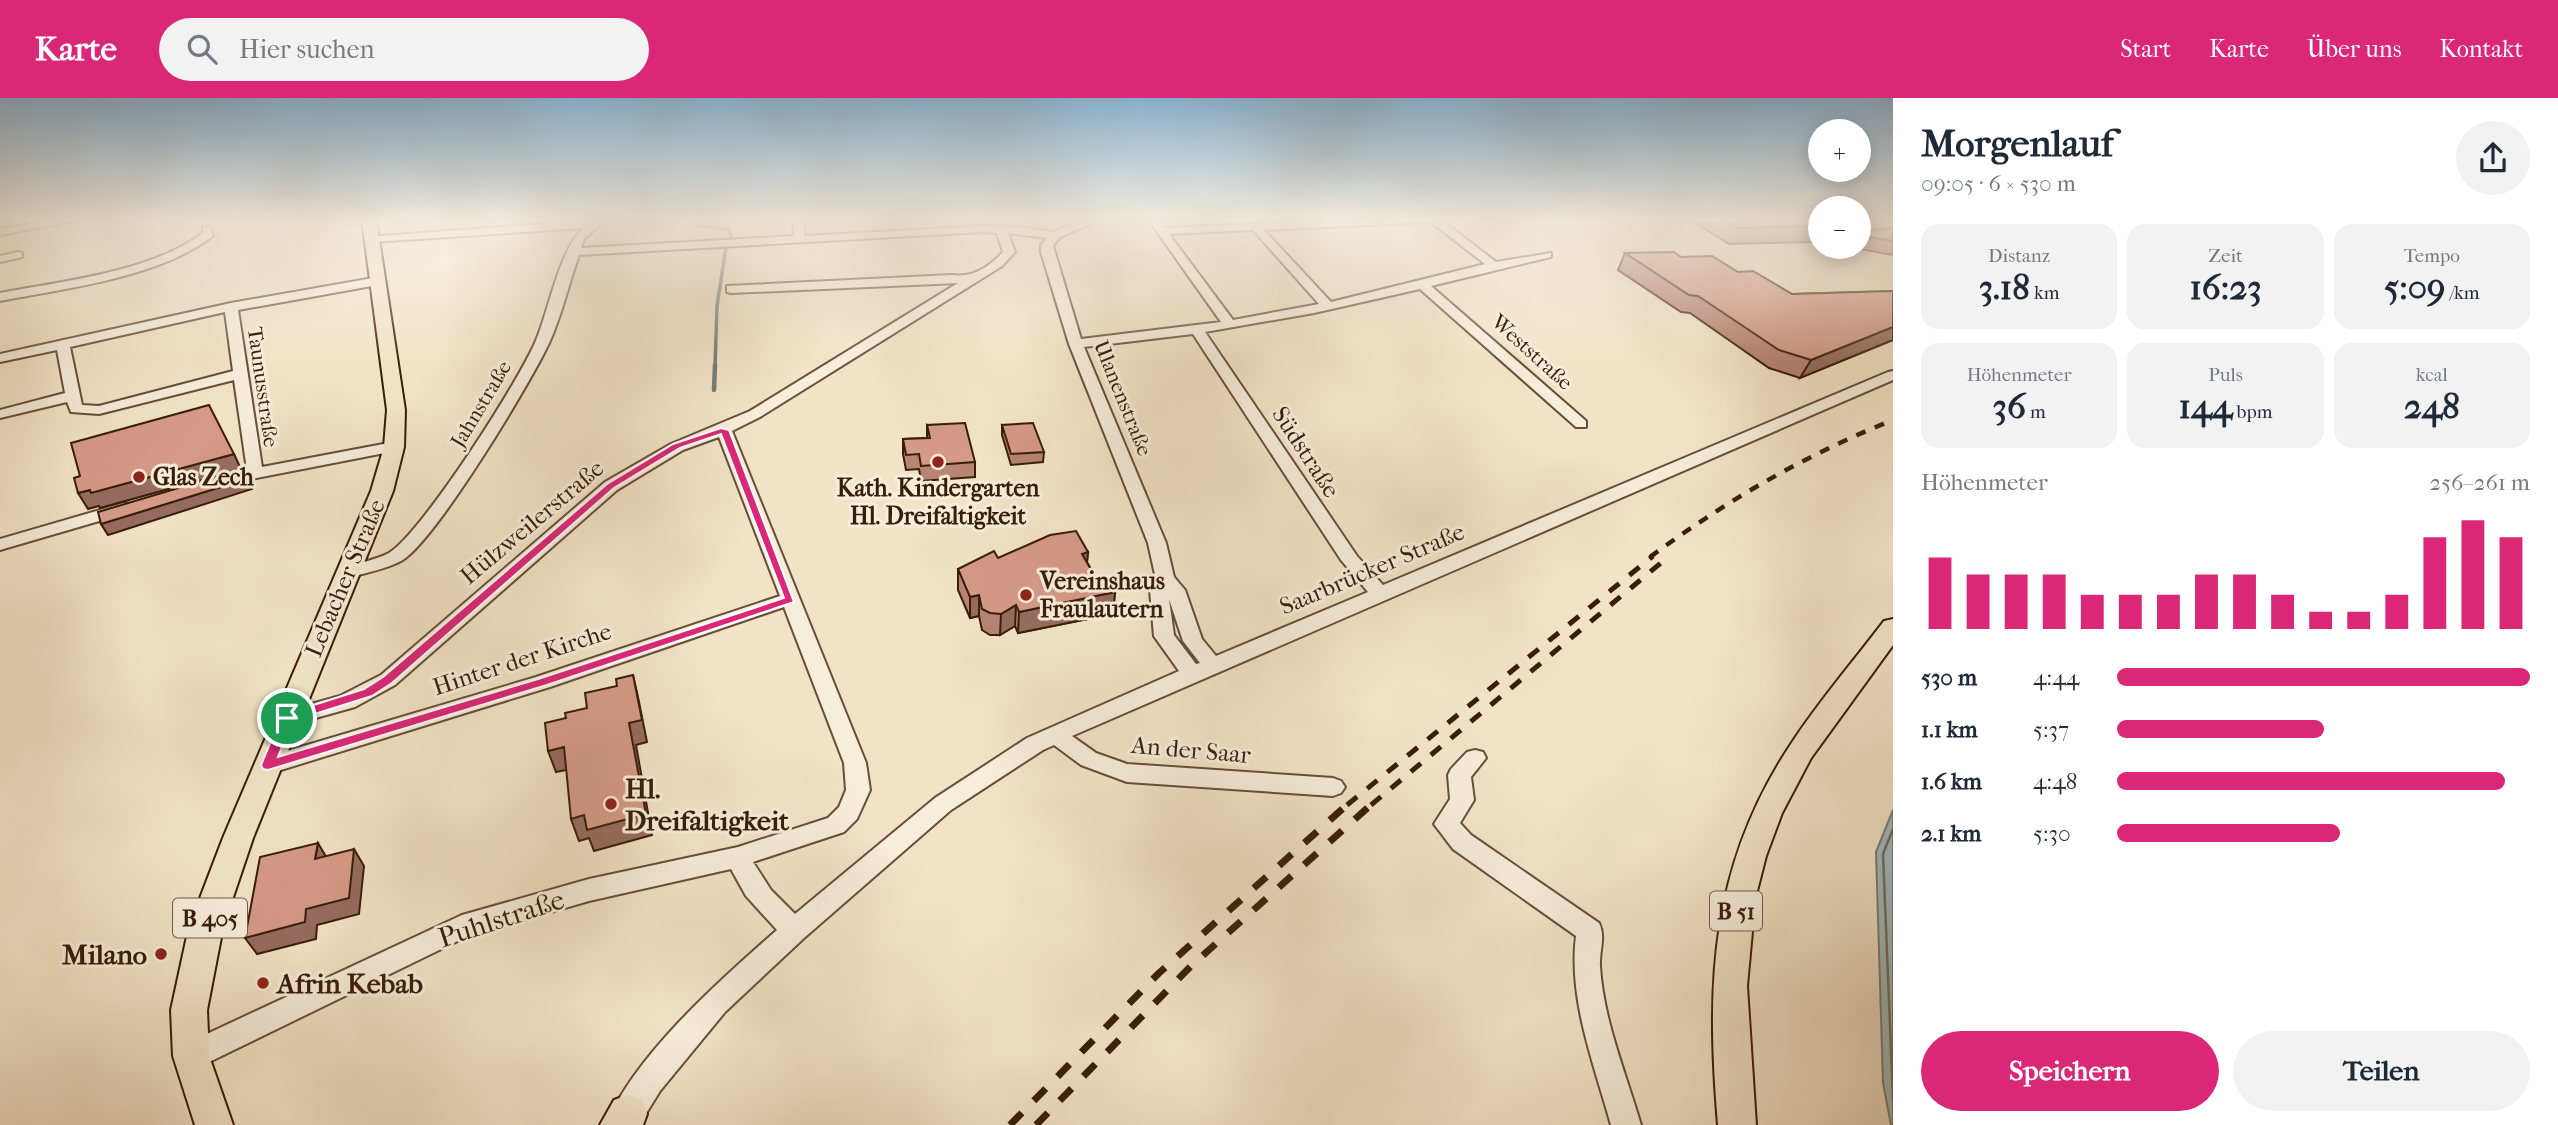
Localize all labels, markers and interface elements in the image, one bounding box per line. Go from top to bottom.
search box [159,18,649,81]
text: Karte [35,30,117,69]
icon: search [183,30,221,68]
text: Hier suchen [239,34,375,65]
text: Start [2120,35,2171,63]
text: Karte [2209,35,2269,63]
text: Über uns [2307,35,2402,63]
text: Kontakt [2440,35,2523,63]
map controls [1808,119,1871,259]
button: + [1808,119,1871,182]
text: Morgenlauf [1921,121,2114,166]
button: share [2456,121,2530,195]
text: 09:05 · 6 × 530 m [1921,170,2076,197]
button: − [1808,196,1871,259]
text: Distanz [1988,245,2050,267]
text: Zeit [2208,245,2243,267]
text: Tempo [2404,245,2460,267]
text: 3.18 [1979,267,2030,308]
text: 16:23 [2189,267,2262,308]
text: 5:09 [2384,267,2445,308]
text: km [2030,282,2060,304]
text: /km [2445,282,2480,304]
street label: Weststraße [1486,309,1577,395]
street label: Taunusstraße [243,325,283,449]
street label: Ulanenstraße [1089,337,1157,459]
street label: Jahnstraße [445,356,516,453]
text: Höhenmeter [1967,364,2071,386]
text: Puls [2208,364,2243,386]
text: kcal [2416,364,2448,386]
text: 36 [1993,386,2026,427]
text: 144 [2178,386,2232,427]
text: 248 [2404,386,2460,427]
street label: Südstraße [1266,401,1346,503]
text: m [2026,401,2046,423]
text: bpm [2232,401,2273,423]
street label: Hülzweilerstraße [455,454,609,590]
marker: Kath. Kindergarten Hl. Dreifaltigkeit [930,454,946,470]
place label: Glas Zech [153,463,254,491]
marker: Glas Zech [131,469,147,485]
text: Höhenmeter [1921,469,2048,496]
text: 256–261 m [2429,469,2530,496]
place label: Kath. Kindergarten Hl. Dreifaltigkeit [837,474,1040,530]
street label: Lebacher Straße [299,495,391,661]
street label: Saarbrücker Straße [1275,517,1469,621]
place label: Vereinshaus Fraulautern [1039,567,1165,623]
marker: Vereinshaus Fraulautern [1018,587,1034,603]
street label: Hinter der Kirche [429,617,615,701]
text: 530 m [1921,664,1977,691]
text: 4:44 [2033,664,2079,691]
pin [257,688,317,748]
icon: arrive [268,699,306,737]
text: 1.1 km [1921,716,1978,743]
text: 5:37 [2033,716,2069,743]
street label: An der Saar [1129,731,1253,769]
text: 1.6 km [1921,768,1982,795]
text: 4:48 [2033,768,2077,795]
place label: Hl. Dreifaltigkeit [625,772,790,837]
marker: Hl. Dreifaltigkeit [603,796,619,812]
text: 2.1 km [1921,820,1981,847]
text: 5:30 [2033,820,2071,847]
street label: Puhlstraße [434,883,568,954]
road number: B 51 [1710,891,1762,930]
road number: B 405 [173,898,247,938]
place label: Milano [62,938,147,971]
marker: Milano [153,946,169,962]
place label: Afrin Kebab [275,967,423,1000]
marker: Afrin Kebab [255,975,271,991]
button: Speichern [1921,1031,2219,1111]
button: Teilen [2233,1031,2530,1111]

